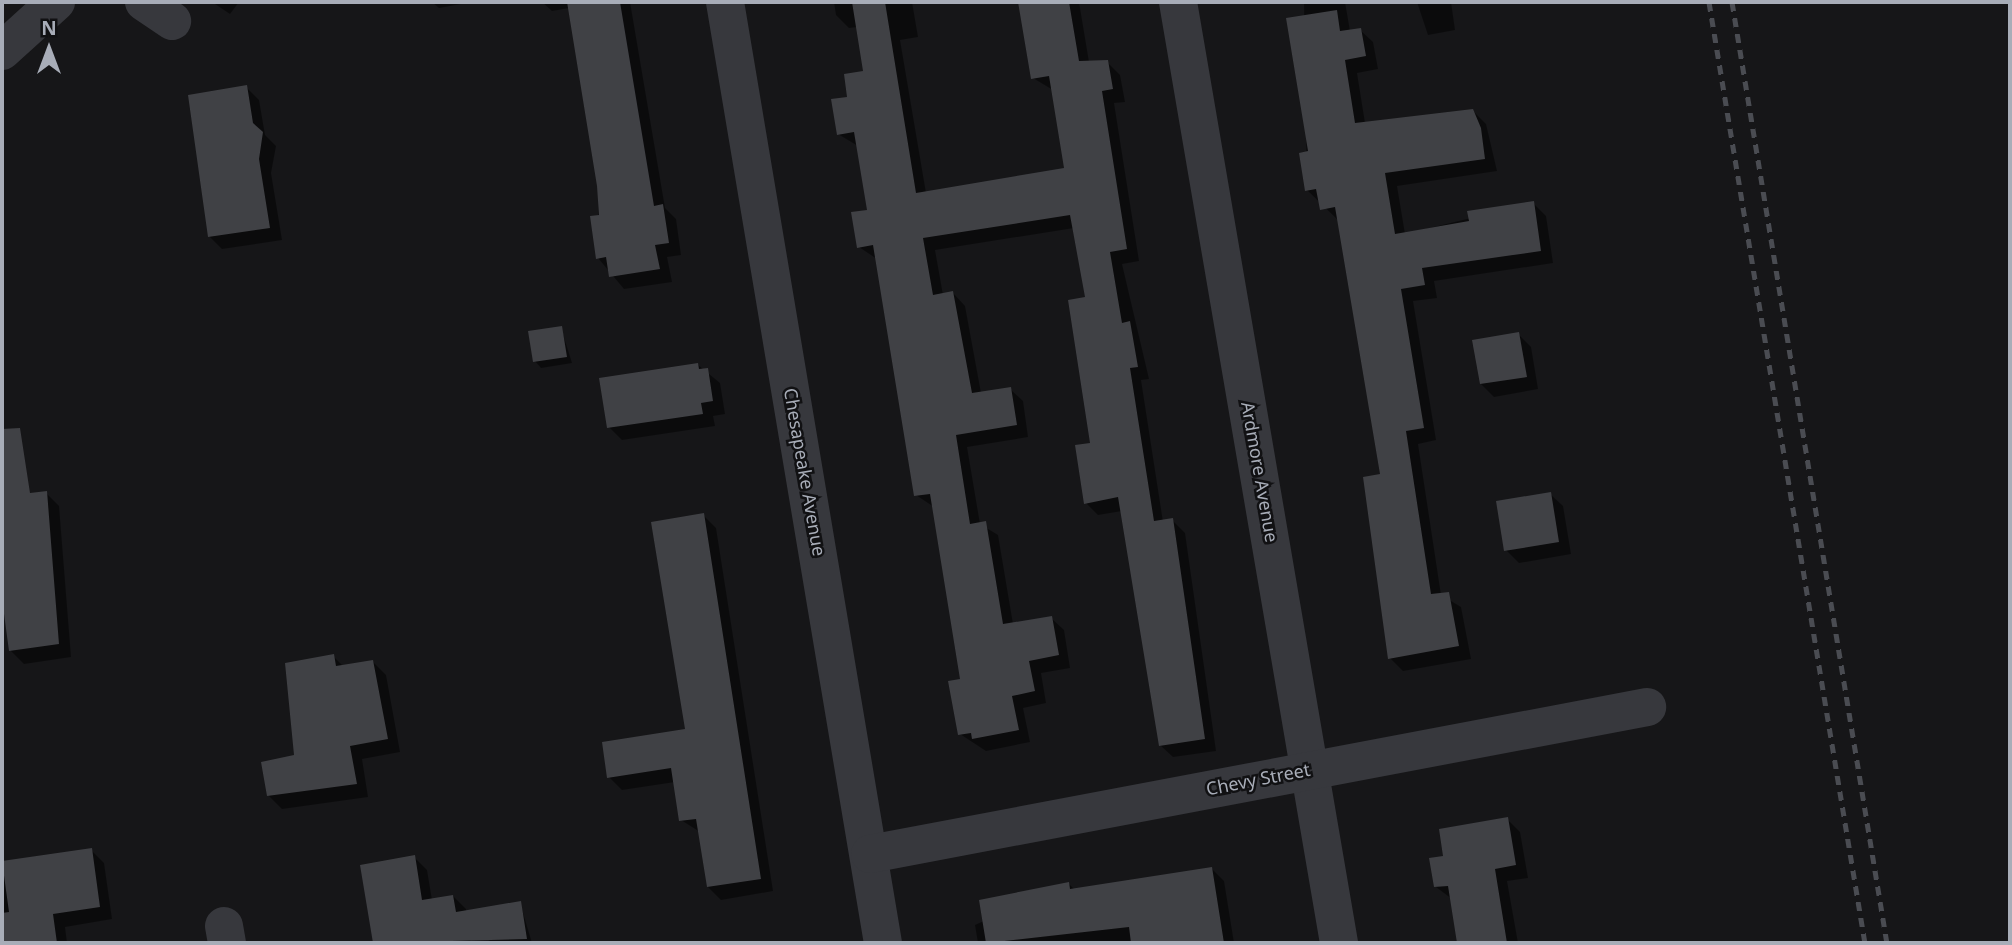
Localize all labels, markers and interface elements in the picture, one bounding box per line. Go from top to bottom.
north arrow [14,14,84,84]
text: N [41,15,57,41]
street label: Chesapeake Avenue [780,386,830,558]
street label: Ardmore Avenue [1237,400,1283,544]
street label: Chevy Street [1204,758,1312,800]

